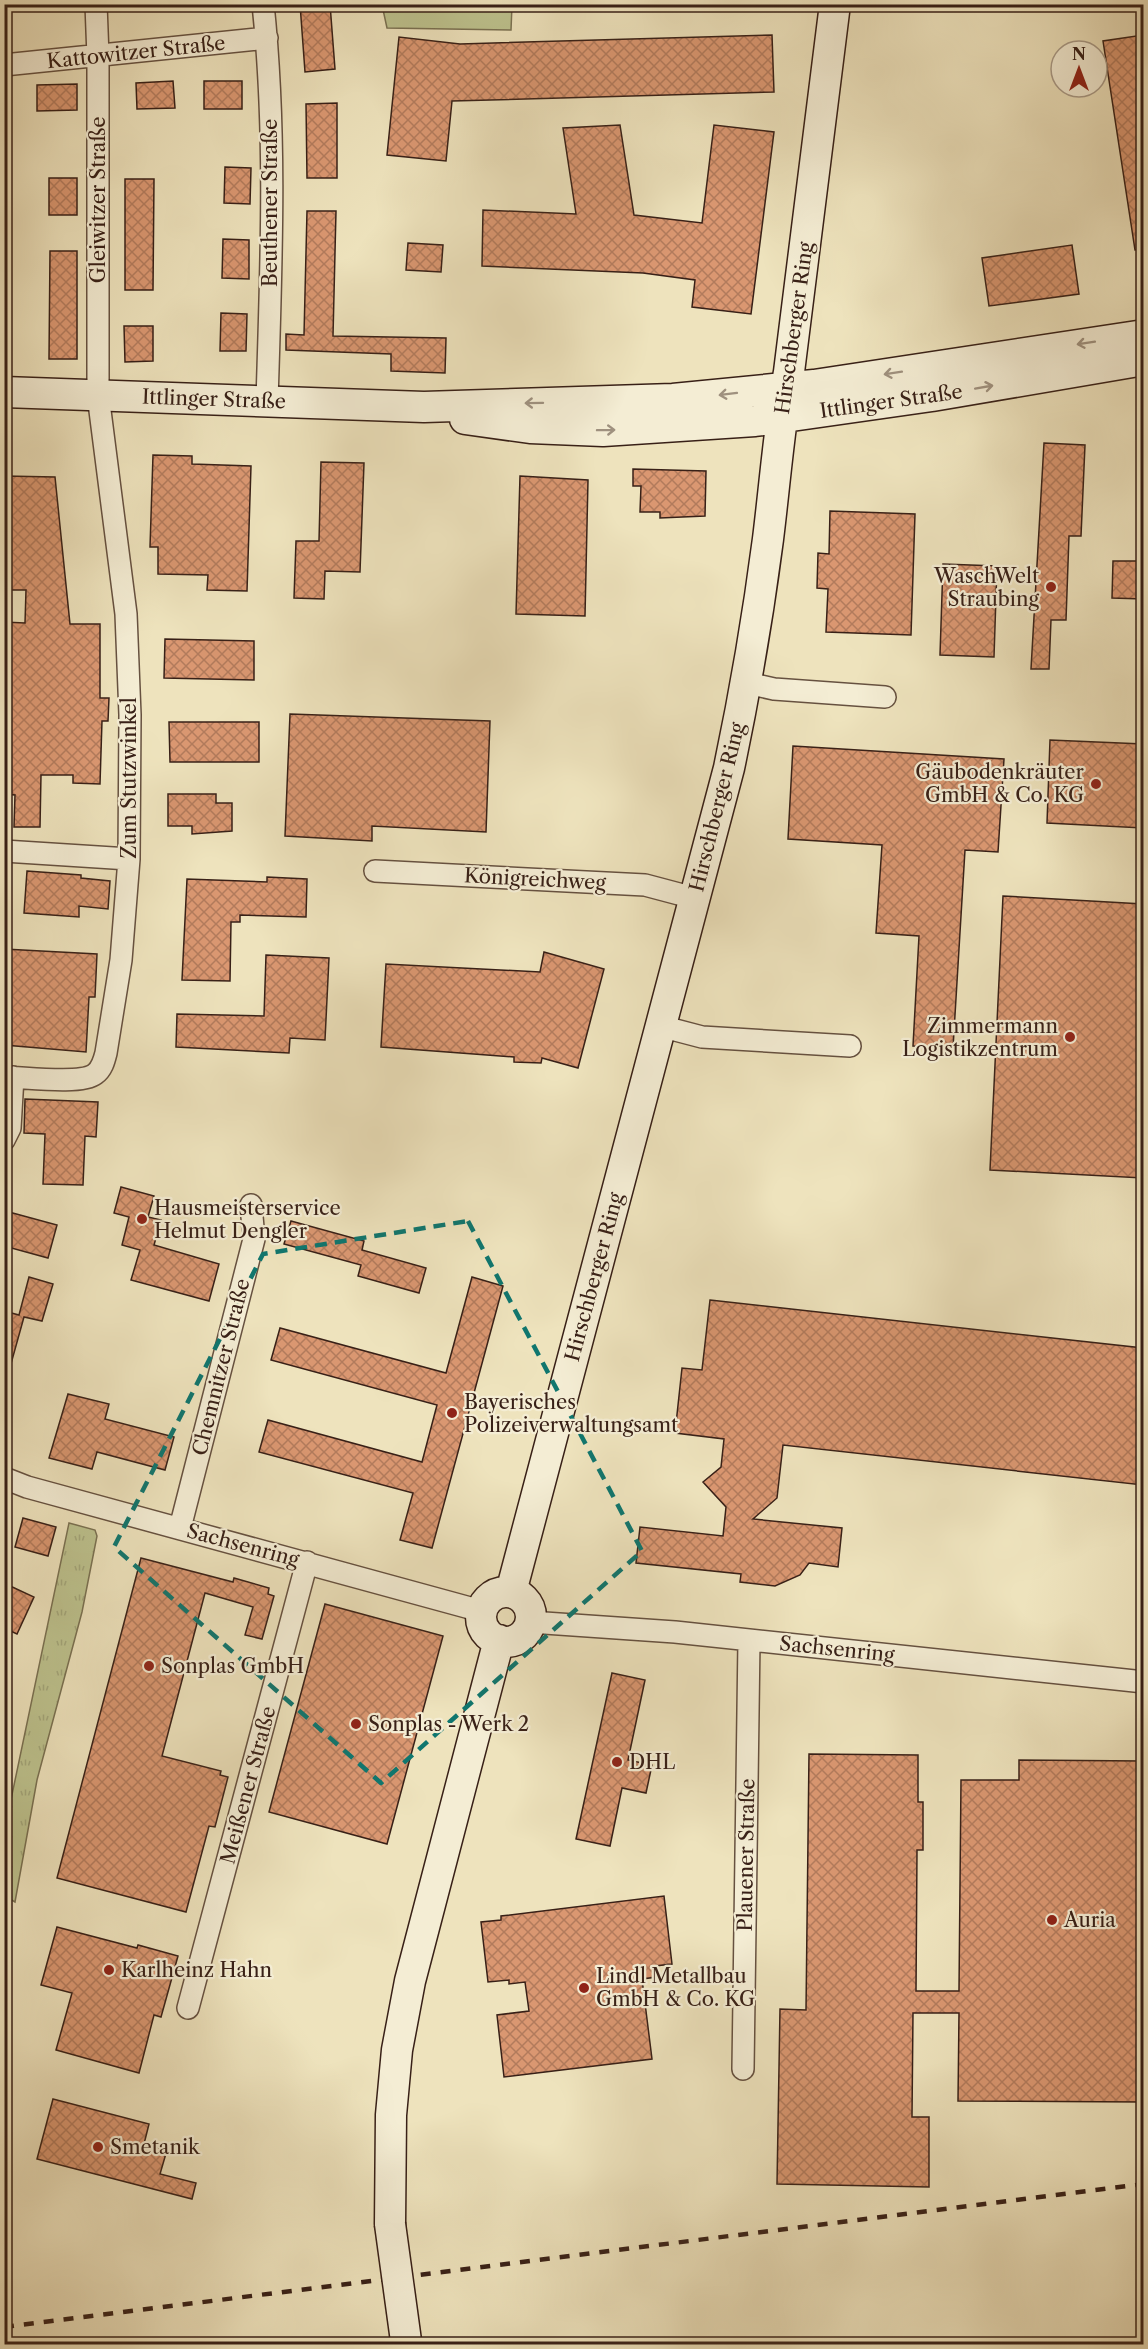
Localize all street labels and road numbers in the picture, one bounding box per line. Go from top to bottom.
street label: Kattowitzer Straße [45,31,227,73]
street label: Gleiwitzer Straße [86,117,110,283]
street label: Beuthener Straße [258,119,282,287]
street label: Hirschberger Ring [770,240,818,416]
street label: Ittlinger Straße [818,379,964,423]
street label: Ittlinger Straße [142,384,286,414]
street label: Zum Stutzwinkel [117,697,141,859]
street label: Hirschberger Ring [684,719,750,894]
street label: Königreichweg [463,863,607,895]
street label: Hirschberger Ring [560,1190,628,1364]
street label: Chemnitzer Straße [187,1276,255,1458]
street label: Sachsenring [184,1518,302,1572]
street label: Sachsenring [778,1631,896,1667]
street label: Meißener Straße [215,1704,281,1866]
street label: Plauener Straße [733,1778,759,1932]

